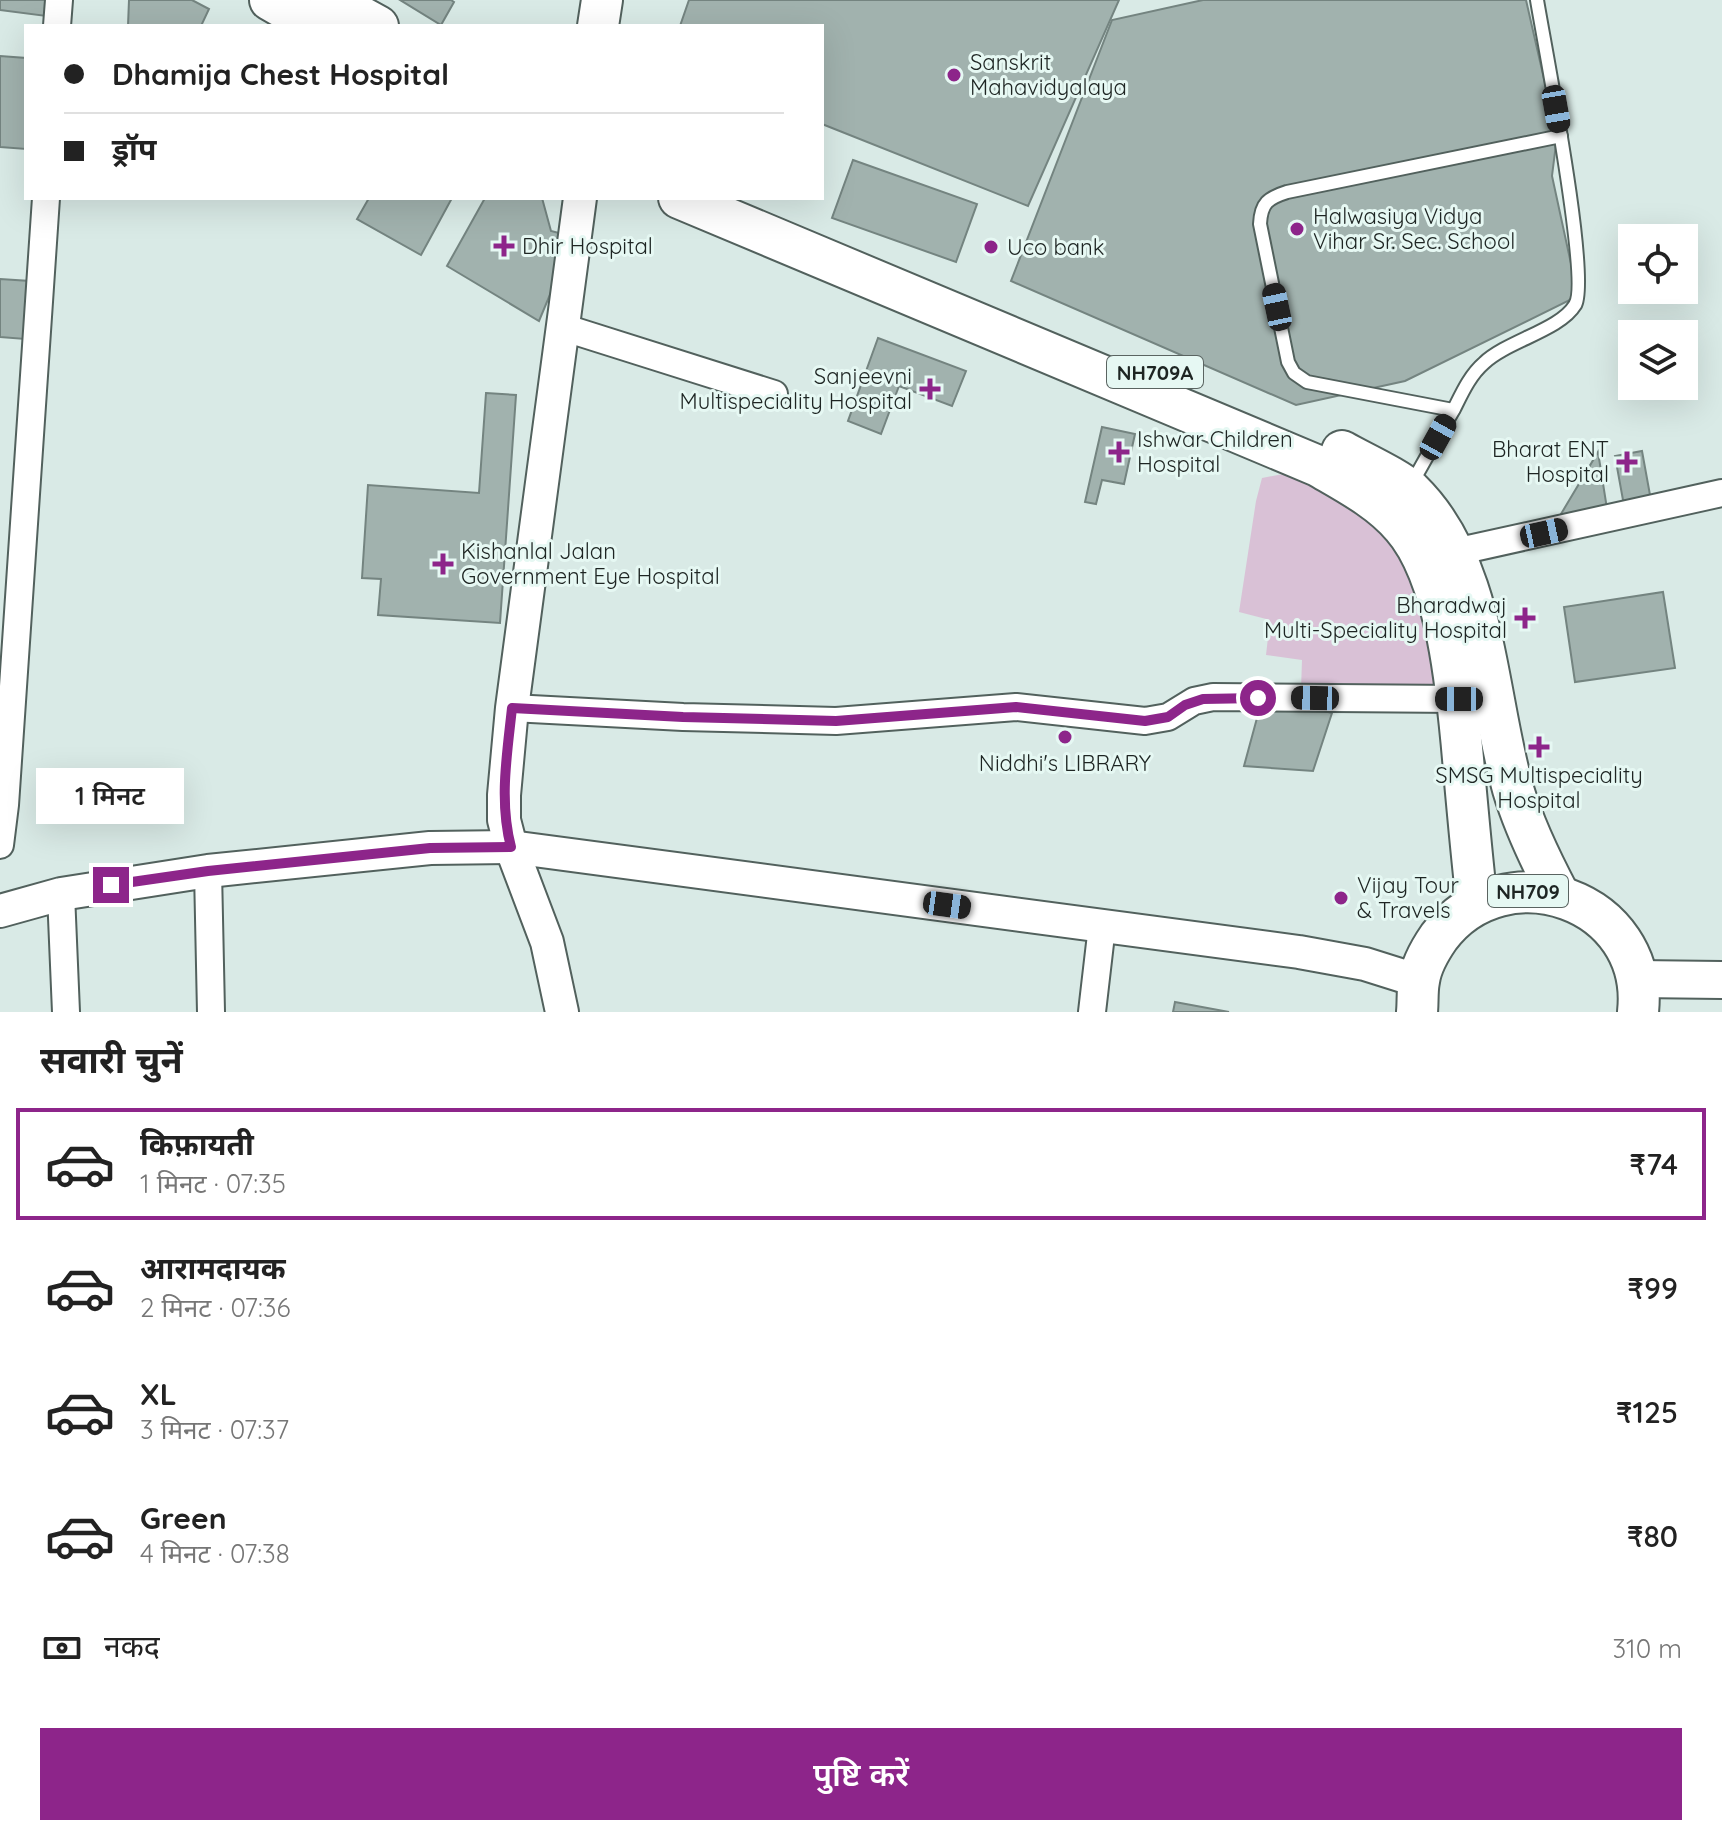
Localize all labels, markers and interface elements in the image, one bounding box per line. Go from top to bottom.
place label: Sanskrit Mahavidyalaya [970,48,1127,101]
text: Dhamija Chest Hospital [112,55,449,93]
marker: Sanskrit Mahavidyalaya [945,66,963,84]
car [1540,83,1572,135]
text: ड्रॉप [112,130,156,168]
place label: Halwasiya Vidya Vihar Sr. Sec. School [1313,202,1515,255]
marker: Halwasiya Vidya Vihar Sr. Sec. School [1288,220,1306,238]
map controls [1618,224,1698,400]
button: locate [1618,224,1698,304]
place label: Dhir Hospital [522,232,653,260]
place label: Uco bank [1007,233,1105,261]
marker: Dhir Hospital [493,235,515,257]
marker: Uco bank [982,238,1000,256]
car [1260,281,1294,333]
button: layers [1618,320,1698,400]
road number: NH709A [1107,356,1203,388]
place label: Sanjeevni Multispeciality Hospital [680,362,912,415]
marker: Sanjeevni Multispeciality Hospital [919,378,941,400]
car [1416,410,1460,464]
place label: Ishwar Children Hospital [1137,425,1293,478]
place label: Bharat ENT Hospital [1492,435,1609,488]
marker: Ishwar Children Hospital [1108,441,1130,463]
marker: Bharat ENT Hospital [1616,451,1638,473]
car [1518,516,1570,550]
place label: Kishanlal Jalan Government Eye Hospital [461,537,720,590]
marker: Kishanlal Jalan Government Eye Hospital [432,553,454,575]
place label: Bharadwaj Multi-Speciality Hospital [1264,591,1507,644]
marker: Bharadwaj Multi-Speciality Hospital [1514,607,1536,629]
route start [1240,680,1276,716]
car [1291,686,1339,710]
car [1435,687,1483,711]
marker: Niddhi's LIBRARY [1056,728,1074,746]
marker: SMSG Multispeciality Hospital [1528,736,1550,758]
place label: Niddhi's LIBRARY [979,749,1151,777]
place label: SMSG Multispeciality Hospital [1435,761,1643,814]
callout: 1 मिनट [37,769,185,825]
text: 1 मिनट [75,779,145,812]
route end [93,867,129,903]
place label: Vijay Tour & Travels [1357,871,1460,924]
road number: NH709 [1488,875,1568,907]
marker: Vijay Tour & Travels [1332,889,1350,907]
car [922,890,972,920]
text: सवारी चुनें [40,1037,183,1082]
text: किफ़ायती [140,1125,254,1163]
icon: car [44,1128,116,1200]
text: ₹74 [1629,1145,1678,1183]
text: 1 मिनट · 07:35 [140,1167,286,1200]
text: आरामदायक [140,1249,286,1287]
icon: car [44,1252,116,1324]
text: ₹99 [1627,1269,1678,1307]
text: 2 मिनट · 07:36 [140,1291,290,1324]
text: XL [140,1375,177,1413]
icon: car [44,1376,116,1448]
text: ₹125 [1616,1393,1678,1431]
text: 3 मिनट · 07:37 [140,1413,289,1446]
text: Green [140,1499,227,1537]
icon: car [44,1500,116,1572]
text: ₹80 [1627,1517,1678,1555]
text: 4 मिनट · 07:38 [140,1537,290,1570]
icon: cash [40,1626,84,1670]
text: नकद [104,1627,160,1665]
text: 310 m [1612,1632,1682,1665]
button: पुष्टि करें [40,1728,1682,1820]

